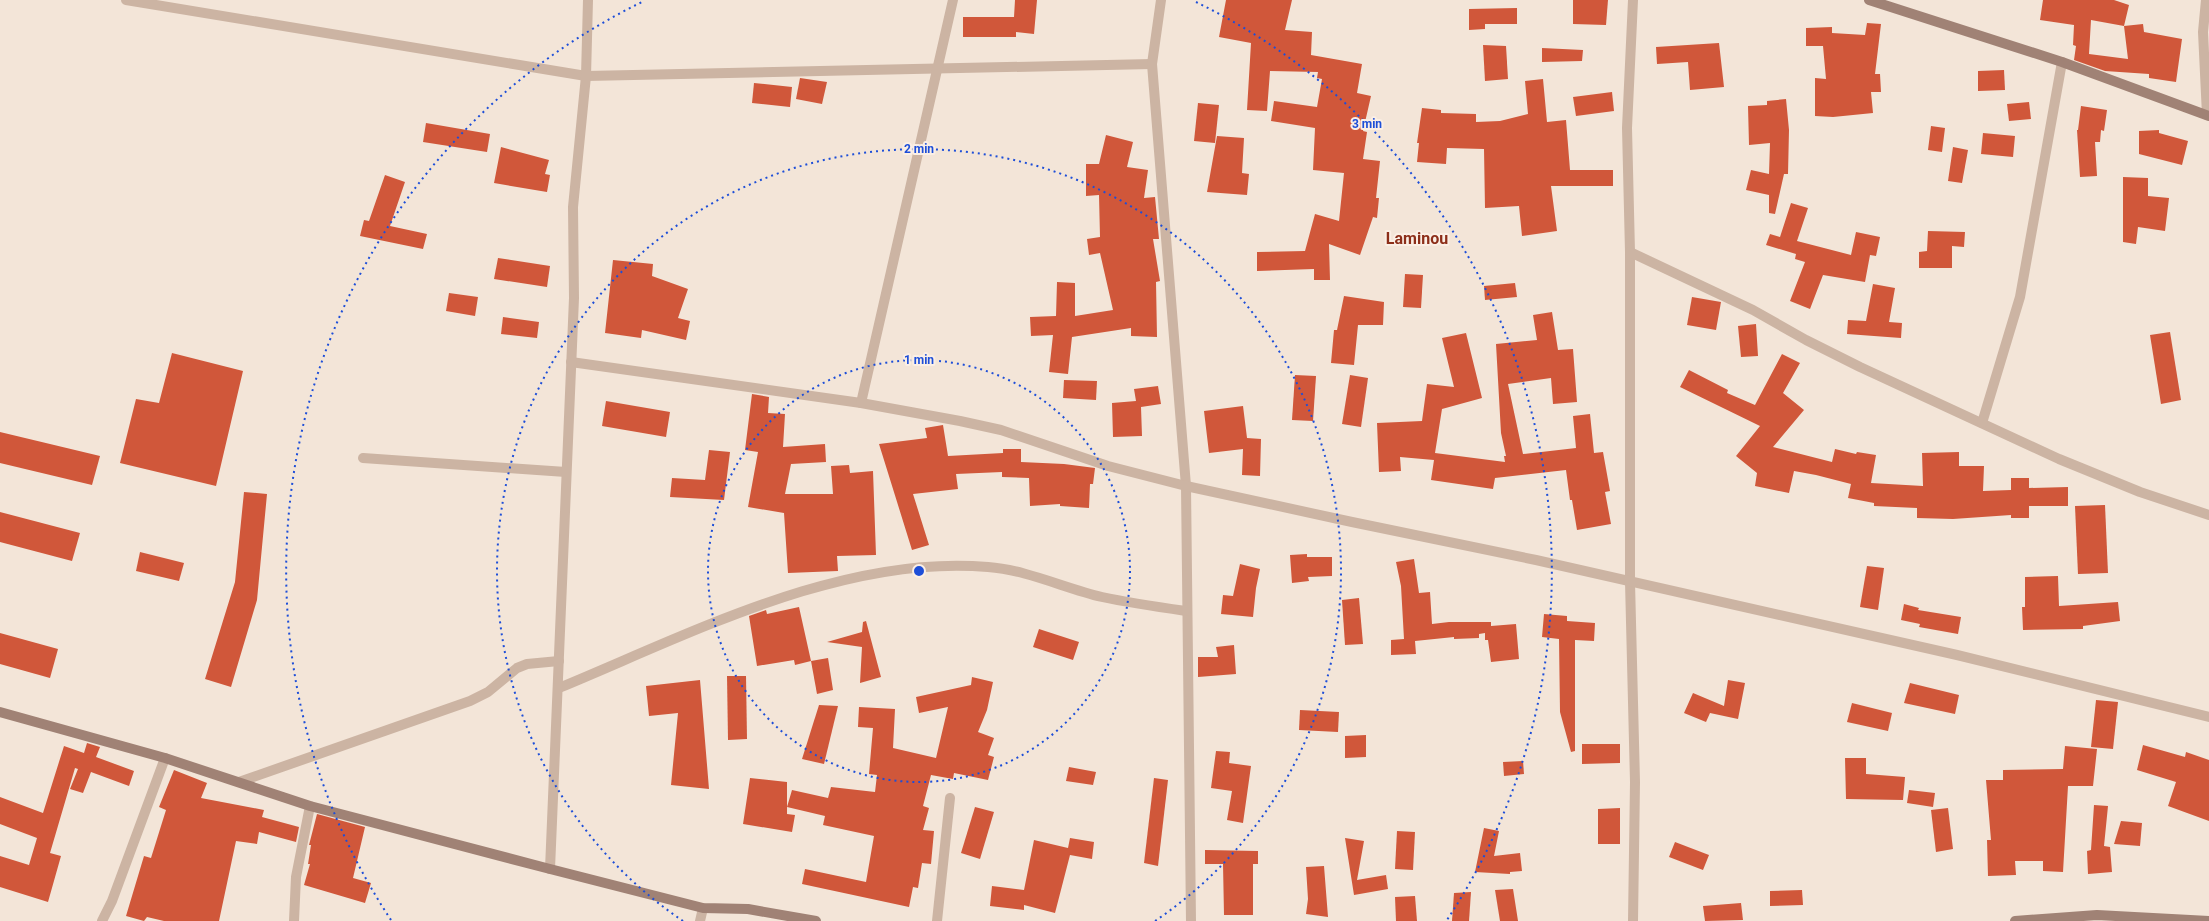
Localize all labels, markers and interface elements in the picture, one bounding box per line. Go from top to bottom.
text: 3 min [1352,117,1382,131]
text: 2 min [904,142,934,156]
district label: Laminou [1386,229,1448,248]
text: 1 min [904,353,934,367]
centre of rings [912,564,926,578]

